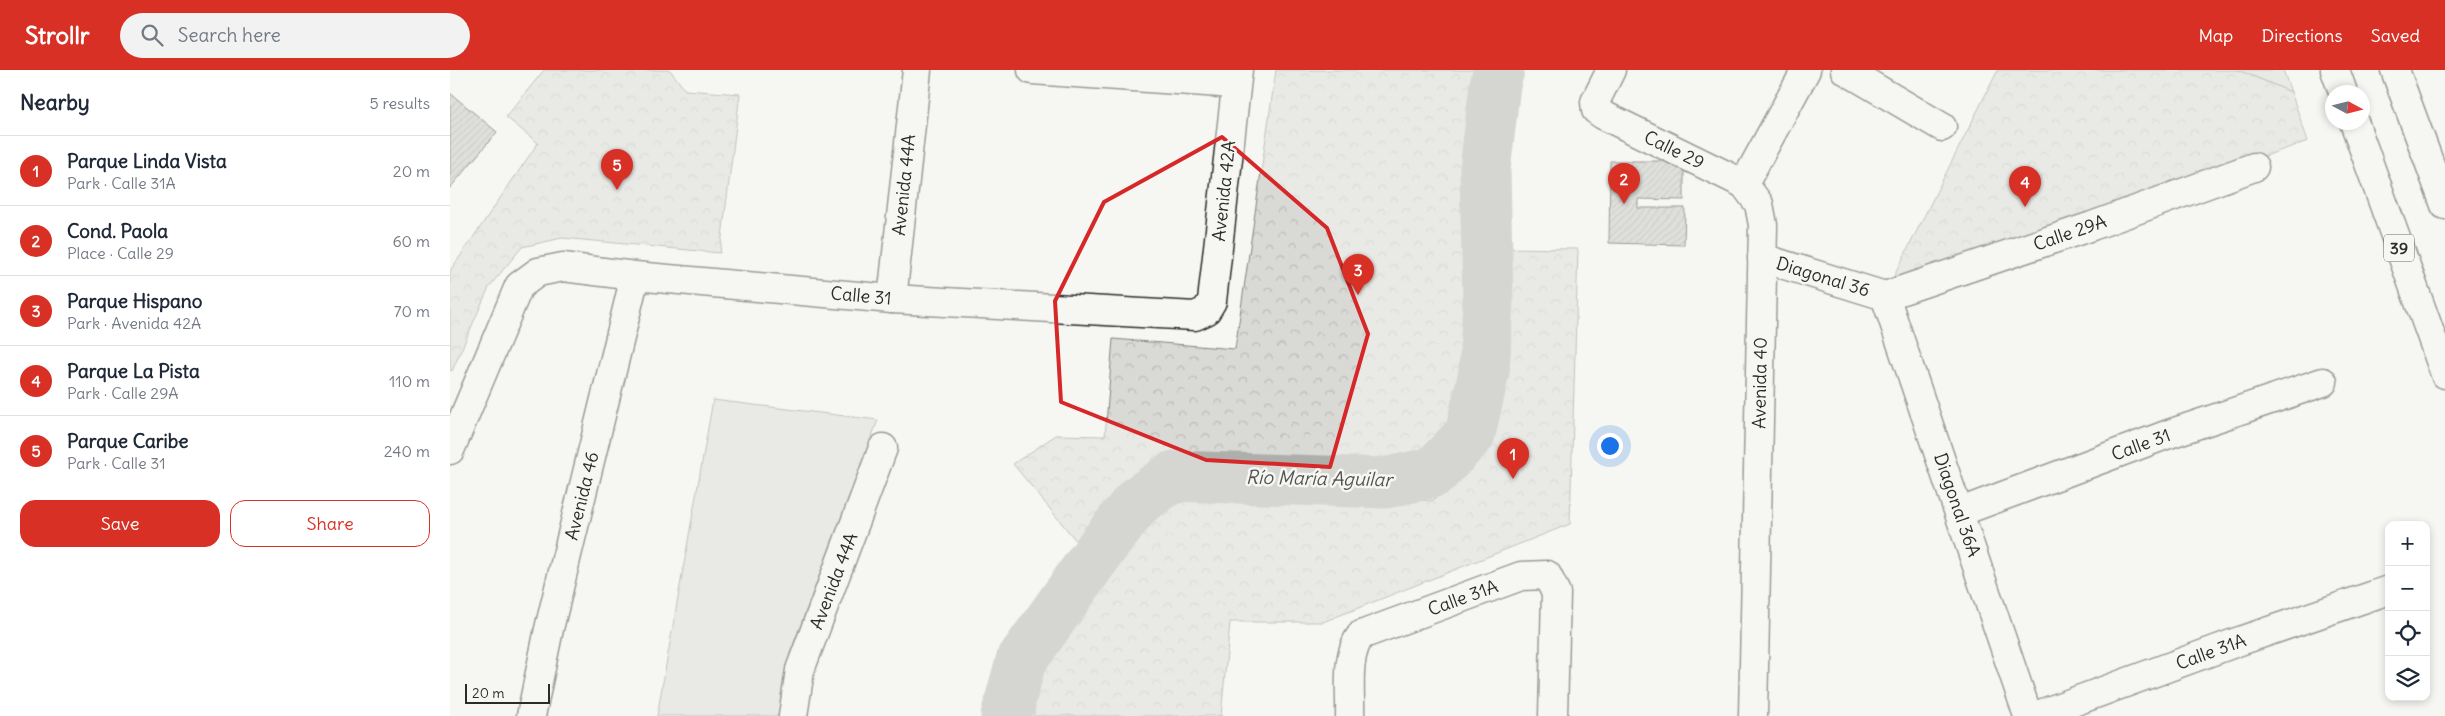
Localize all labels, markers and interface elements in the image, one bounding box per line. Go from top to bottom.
search box [120,13,470,58]
text: Strollr [25,20,90,50]
icon: search [138,21,166,49]
text: Search here [178,23,281,47]
text: Map [2198,24,2233,47]
text: Directions [2261,24,2343,47]
text: Saved [2371,24,2420,47]
north arrow [2325,85,2370,130]
text: Nearby [20,89,90,116]
text: 5 results [369,93,430,113]
street label: Calle 29 [1640,125,1708,174]
street label: Avenida 44A [887,133,920,237]
street label: Avenida 42A [1207,139,1240,243]
text: Parque Linda Vista [67,149,227,173]
pin: 5 [601,149,633,190]
text: 1 [33,161,39,181]
text: 20 m [393,161,430,181]
pin: 2 [1608,163,1640,204]
pin: 4 [2009,166,2041,207]
text: Park · Calle 31A [67,173,176,193]
street label: Calle 29A [2030,209,2109,256]
text: Cond. Paola [67,219,168,243]
text: 2 [32,231,40,251]
text: 60 m [392,231,430,251]
road number: 39 [2384,234,2414,262]
text: Place · Calle 29 [67,243,174,263]
street label: Diagonal 36 [1774,251,1873,302]
pin: 3 [1342,254,1374,295]
street label: Calle 31 [830,281,893,310]
text: Parque Hispano [67,289,203,313]
text: 3 [31,301,41,321]
text: 70 m [394,301,430,321]
text: Park · Avenida 42A [67,313,201,333]
street label: Avenida 40 [1747,337,1772,429]
text: Parque La Pista [67,359,200,383]
text: 4 [31,371,41,391]
text: 110 m [389,371,430,391]
text: Park · Calle 29A [67,383,179,403]
street label: Calle 31 [2108,423,2174,466]
text: Parque Caribe [67,429,189,453]
your location [1597,433,1623,459]
pin: 1 [1497,438,1529,479]
text: 5 [31,441,41,461]
text: 240 m [384,441,430,461]
street label: Avenida 46 [559,449,604,542]
street label: Diagonal 36A [1929,450,1986,560]
text: Park · Calle 31 [67,453,166,473]
water label: Río María Aguilar [1246,465,1394,491]
button: Save [20,500,220,547]
button: Share [230,500,430,547]
map controls [2385,521,2430,701]
button: + [2385,521,2430,566]
street label: Avenida 44A [805,529,863,632]
button: − [2385,566,2430,611]
street label: Calle 31A [1425,574,1501,621]
button: locate [2385,611,2430,656]
street label: Calle 31A [2173,628,2249,675]
button: layers [2385,656,2430,701]
scale bar [465,681,550,704]
text: 20 m [472,684,505,702]

